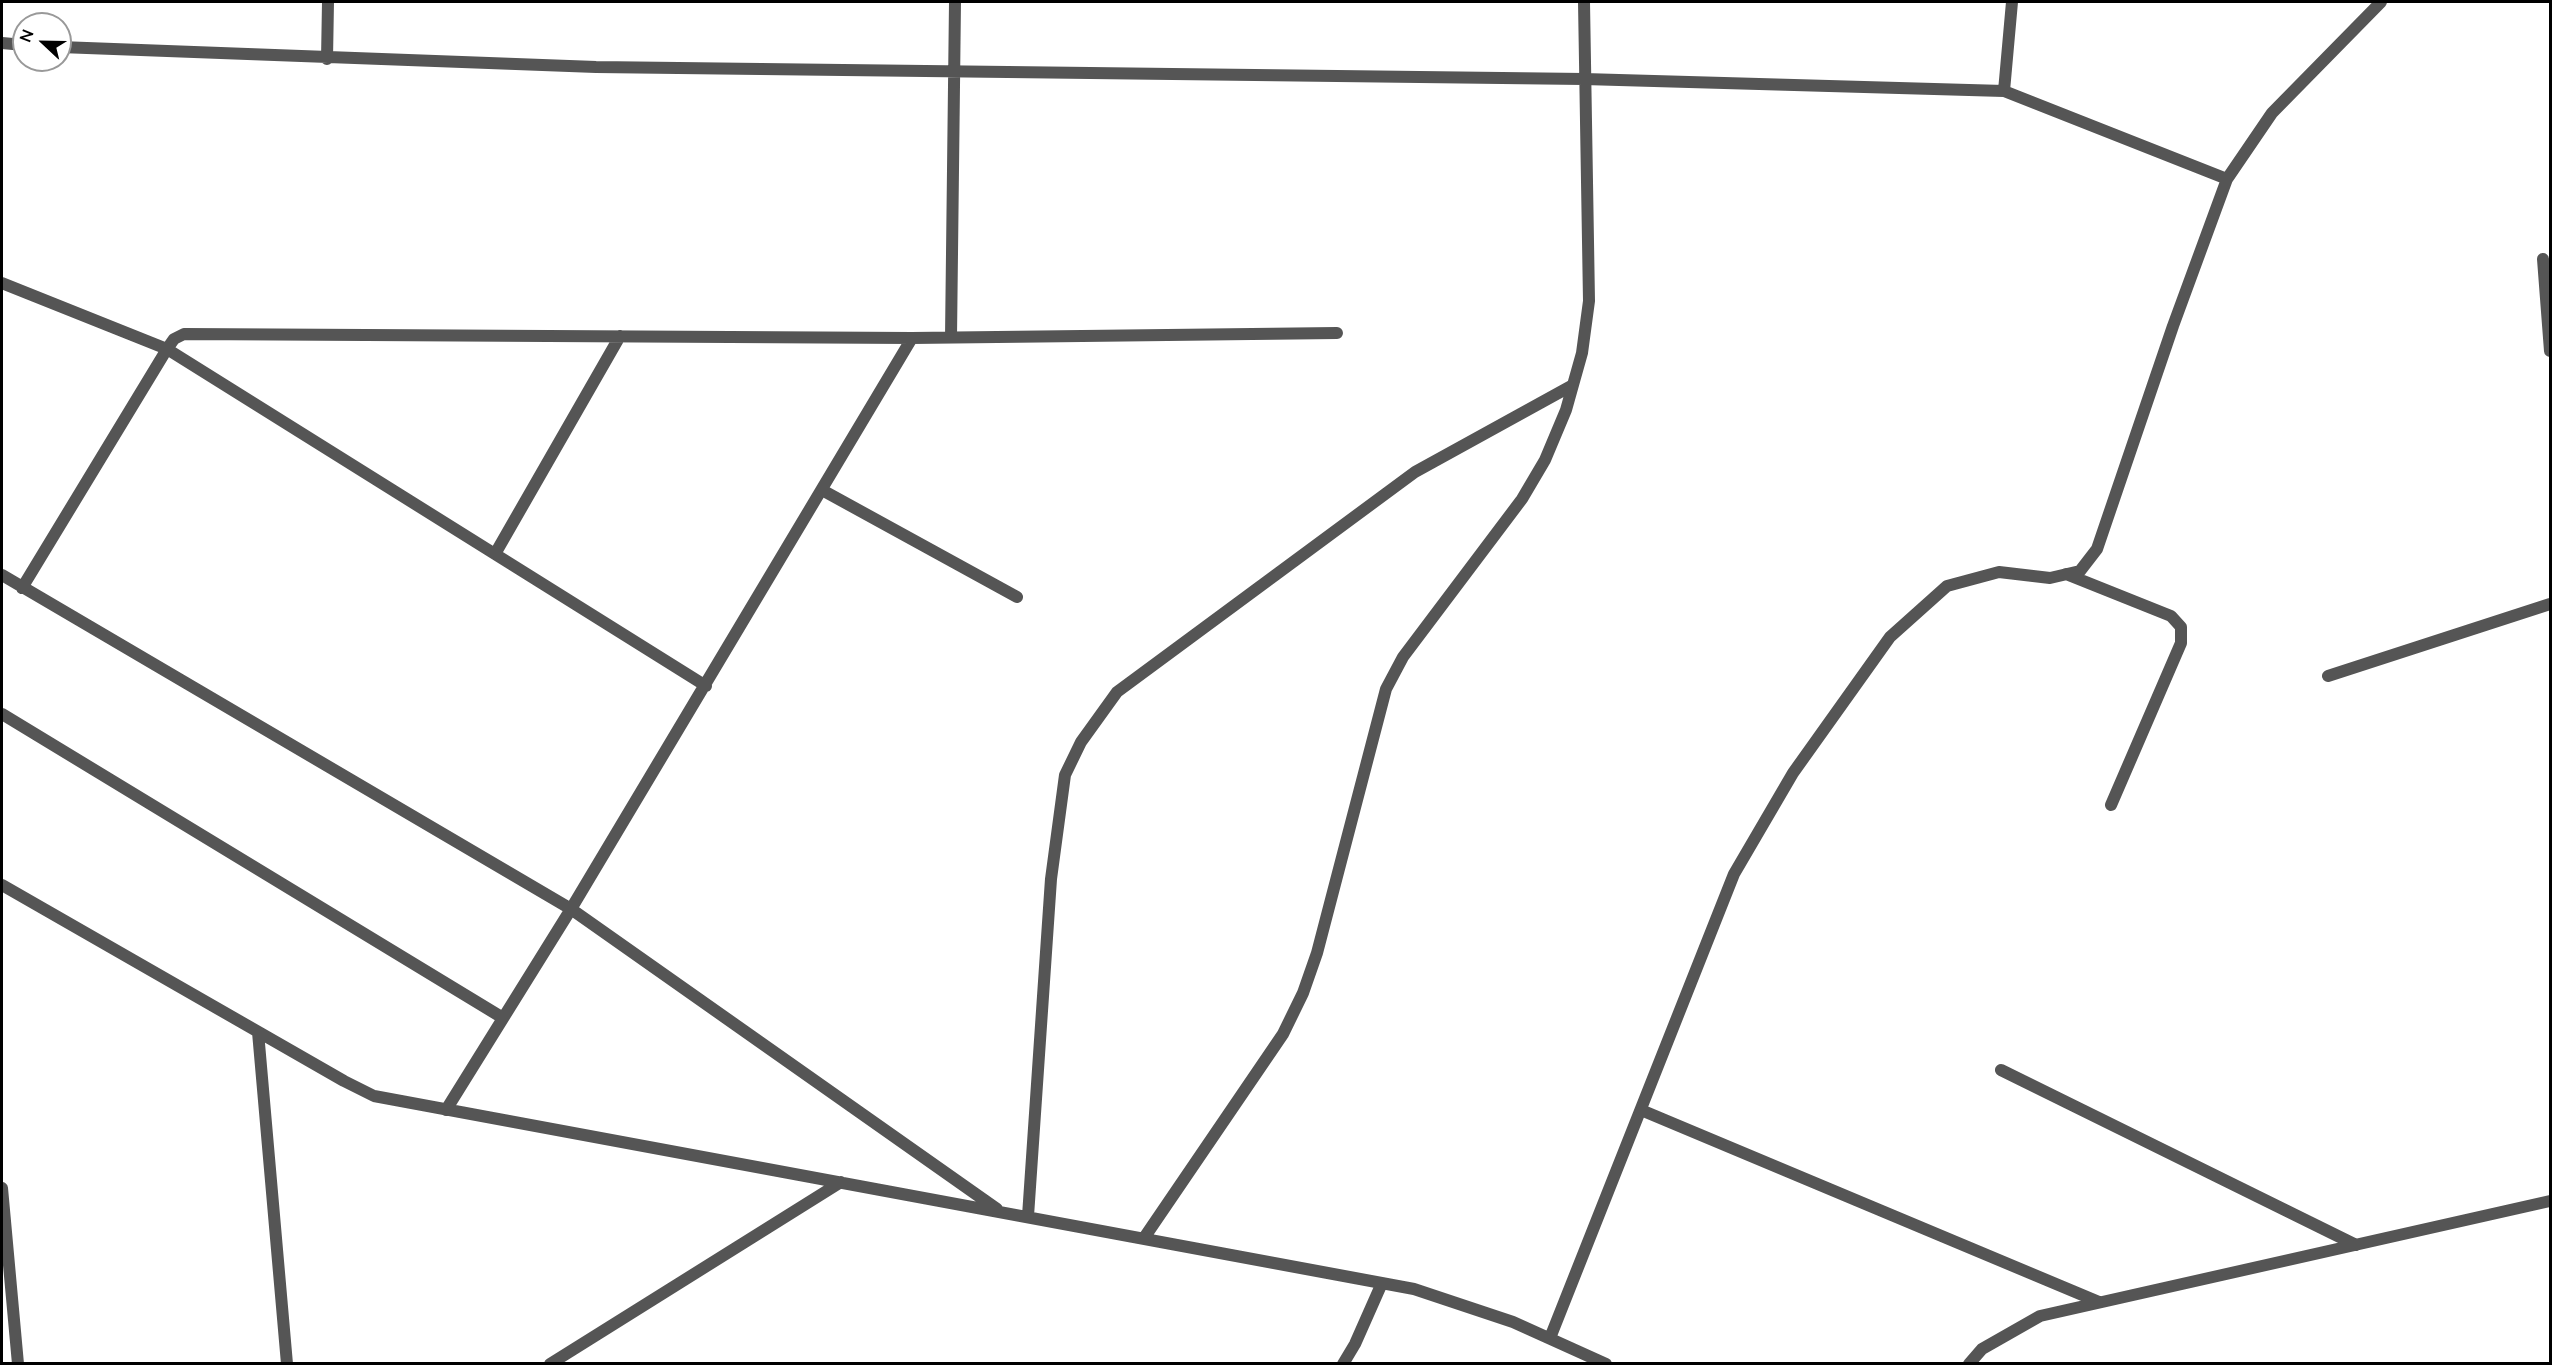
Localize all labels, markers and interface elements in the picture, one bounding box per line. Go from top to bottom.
north arrow [12,12,72,72]
text: N [15,26,40,46]

